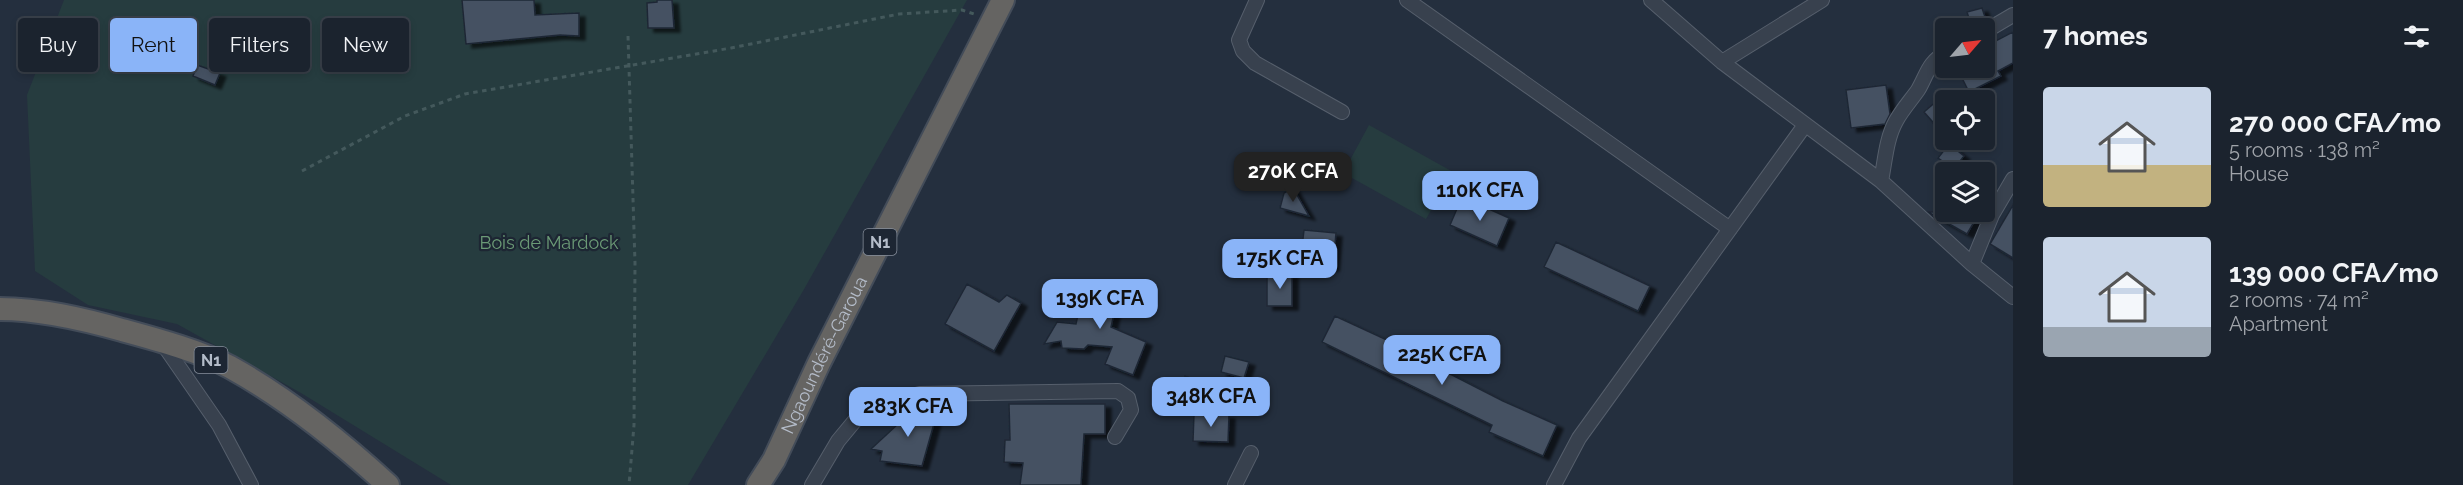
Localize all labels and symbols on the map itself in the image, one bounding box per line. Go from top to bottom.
north arrow [1935,18,1995,78]
pin: 270K CFA [1231,152,1355,203]
pin: 110K CFA [1418,171,1542,222]
road number: N1 [864,229,896,255]
park label: Bois de Mardock [479,232,619,253]
pin: 175K CFA [1218,239,1342,290]
street label: Ngaoundéré-Garoua [777,273,871,437]
pin: 139K CFA [1038,279,1162,330]
pin: 225K CFA [1380,335,1504,386]
road number: N1 [194,347,228,373]
pin: 348K CFA [1149,377,1273,428]
pin: 283K CFA [846,387,970,438]

